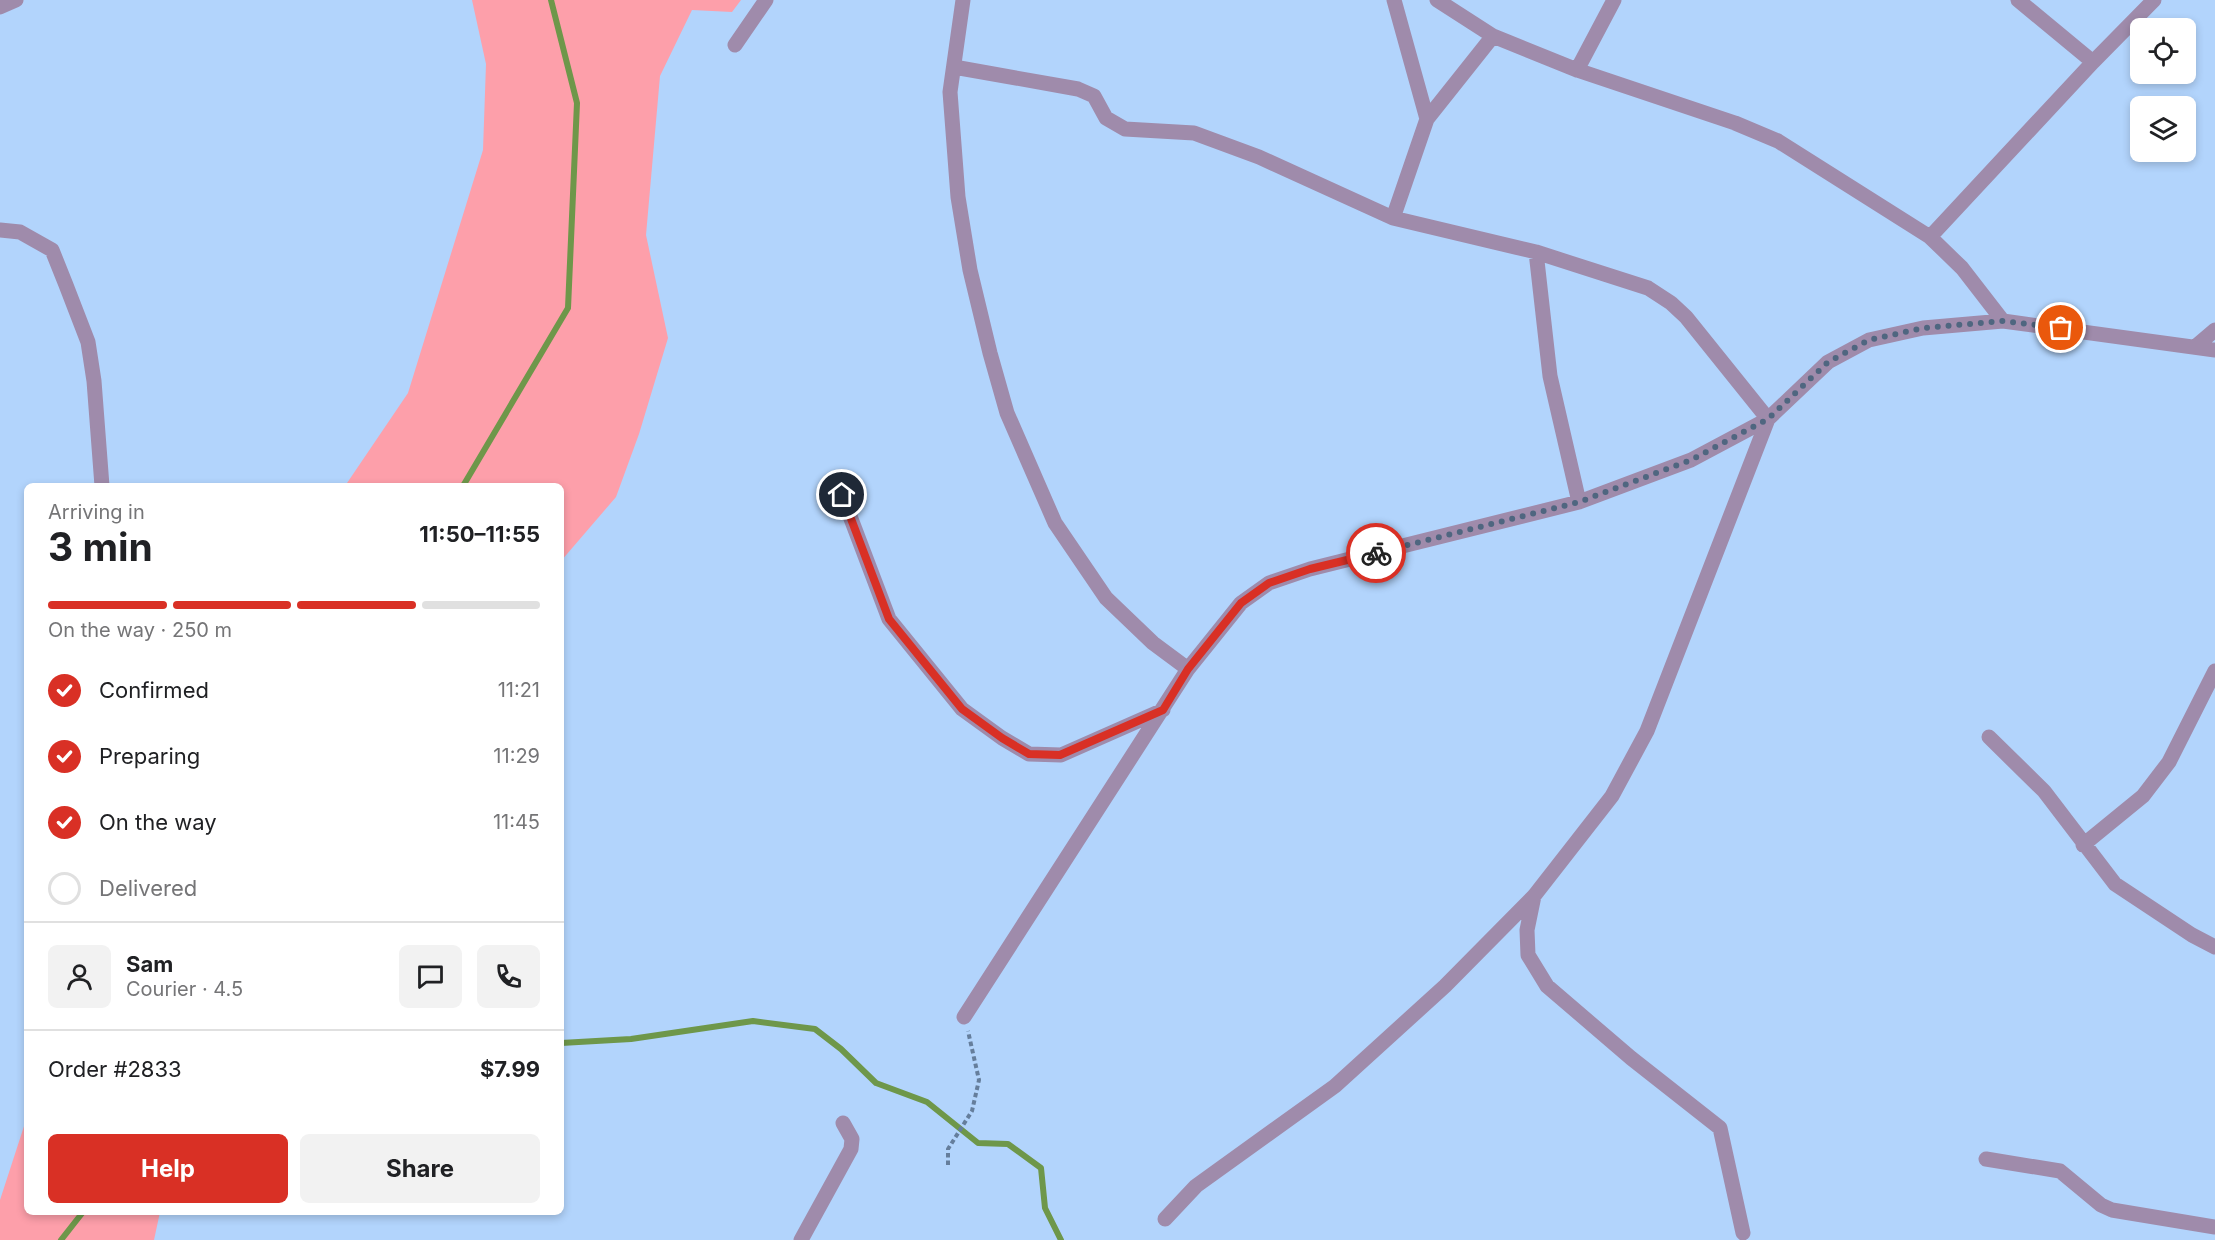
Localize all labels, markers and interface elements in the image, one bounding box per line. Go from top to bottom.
map controls [2130,18,2196,162]
button: locate [2130,18,2196,84]
button: layers [2130,96,2196,162]
pin [2035,302,2086,353]
icon: bag [2044,311,2077,344]
pin [816,469,867,520]
icon: home [825,478,858,511]
text: Arriving in [48,500,145,524]
text: 11:50–11:55 [419,521,540,547]
text: 3 min [48,523,153,570]
courier [1346,523,1406,583]
icon: bike [1360,537,1393,570]
text: On the way · 250 m [48,618,232,642]
icon: check [48,674,81,707]
text: Confirmed [99,677,209,703]
text: 11:21 [498,678,540,702]
icon: check [48,740,81,773]
text: Preparing [99,743,200,769]
text: 11:29 [493,744,540,768]
icon: check [48,806,81,839]
text: On the way [99,809,217,835]
text: 11:45 [493,810,540,834]
text: Delivered [99,875,197,901]
button: person [48,945,111,1008]
button: chat [399,945,462,1008]
button: phone [477,945,540,1008]
text: Sam [126,951,173,977]
text: Courier · 4.5 [126,977,243,1001]
text: Order #2833 [48,1056,182,1082]
text: $7.99 [480,1056,540,1082]
button: Help [48,1134,288,1203]
button: Share [300,1134,540,1203]

